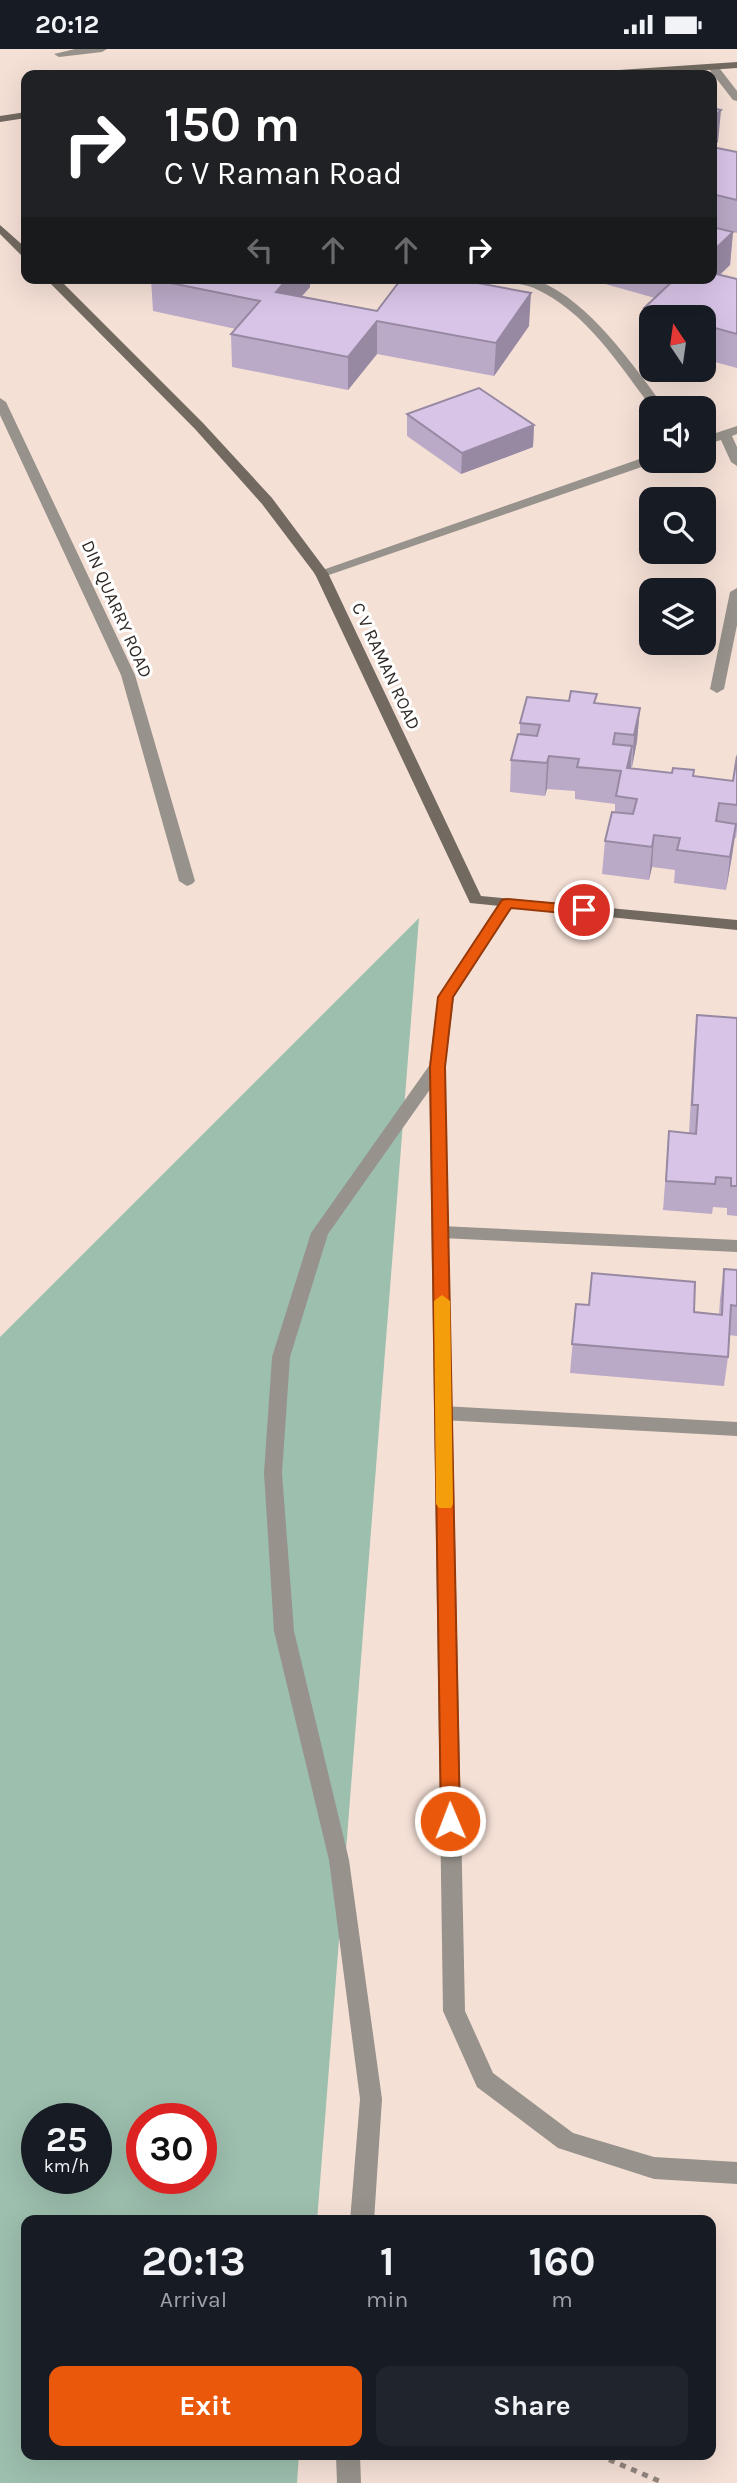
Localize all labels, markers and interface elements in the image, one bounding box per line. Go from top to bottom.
text: 20:12 [35,9,99,40]
text: 150 m [164,96,300,153]
icon: right [49,98,140,189]
text: C V Raman Road [164,155,402,192]
icon: left [241,231,279,269]
icon: ahead [314,231,352,269]
icon: ahead [387,231,425,269]
icon: right [460,231,498,269]
north arrow [639,305,716,381]
map controls [639,305,716,655]
button: sound [639,396,716,473]
button: search [639,487,716,564]
street label: DIN QUARRY ROAD [77,537,157,681]
button: layers [639,578,716,655]
street label: C V RAMAN ROAD [347,599,425,733]
pin [554,880,614,940]
icon: arrive [565,891,603,929]
position arrow [413,1784,487,1858]
speed limit sign: 30 [126,2103,217,2194]
text: 25 [46,2119,87,2160]
text: km/h [44,2155,89,2177]
text: 20:13 [141,2236,246,2286]
text: 1 [380,2236,395,2286]
text: 160 [529,2236,596,2286]
text: Arrival [160,2286,227,2313]
text: min [366,2286,408,2313]
text: m [551,2286,573,2313]
button: Exit [49,2366,362,2446]
button: Share [376,2366,688,2446]

